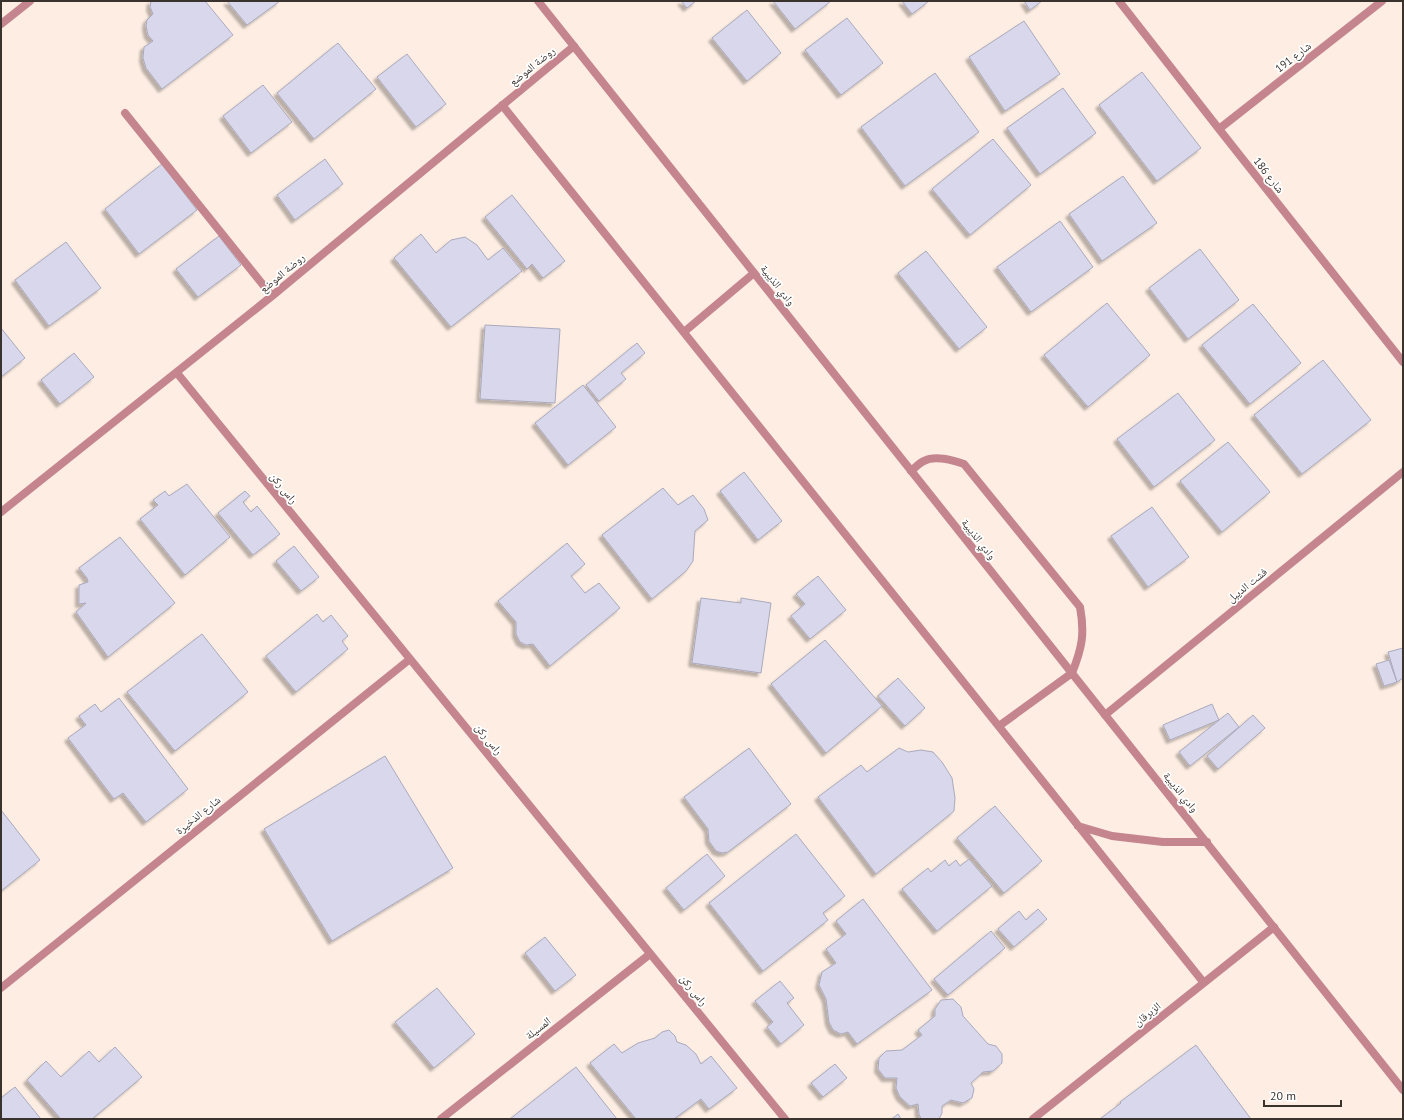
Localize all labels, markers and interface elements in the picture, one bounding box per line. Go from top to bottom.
street label: شارع 191 [1272,39,1314,75]
street label: روضة الموضع [506,43,558,89]
street label: شارع 186 [1251,154,1287,196]
street label: روضة الموضع [257,250,307,296]
street label: وادي الذيبية [756,262,798,309]
street label: راس ركن [267,470,301,506]
street label: وادي الذيبية [957,516,999,563]
street label: فشت الديبل [1224,564,1270,605]
street label: راس ركن [472,721,506,757]
street label: وادي الذيبية [1159,769,1202,816]
street label: شارع الذخيرة [173,793,223,837]
street label: راس ركن [677,972,711,1008]
street label: الزبرقان [1131,999,1163,1029]
street label: المسيلة [522,1014,554,1042]
scale bar [1264,1082,1341,1108]
text: 20 m [1270,1088,1296,1103]

